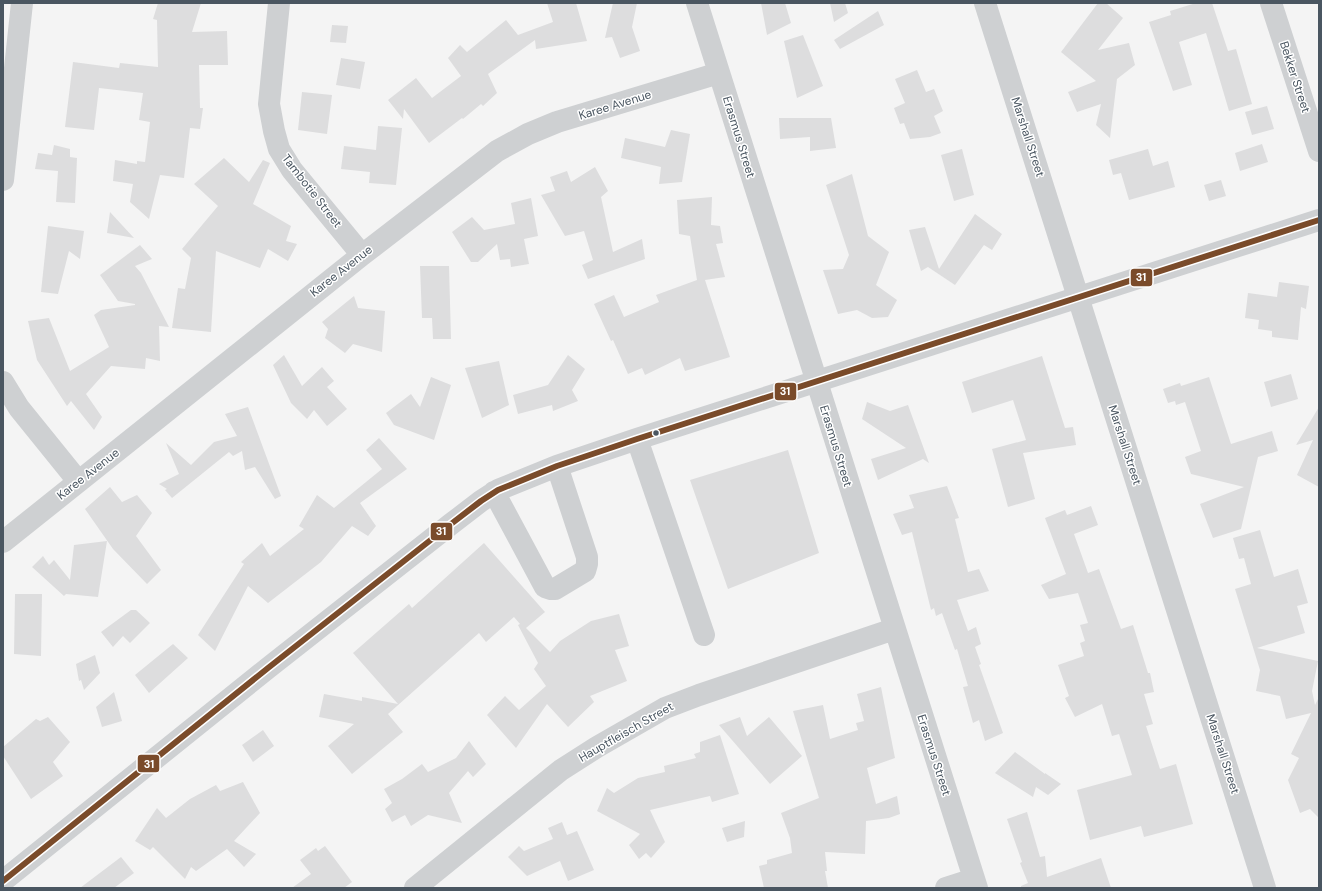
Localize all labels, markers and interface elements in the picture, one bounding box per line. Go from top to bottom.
street label: Bekker Street [1276,39,1314,115]
street label: Karee Avenue [577,86,653,124]
street label: Erasmus Street [719,94,759,180]
street label: Marshall Street [1008,95,1049,179]
street label: Tambotie Street [278,151,346,231]
street label: Karee Avenue [306,241,376,300]
line badge: 31 [1130,268,1153,287]
text: 31 [1136,270,1146,284]
line badge: 31 [774,382,797,401]
text: 31 [780,384,790,398]
street label: Erasmus Street [816,403,856,489]
street label: Marshall Street [1105,403,1146,487]
unlabelled marker [651,428,661,438]
street label: Karee Avenue [53,444,123,503]
line badge: 31 [430,522,453,541]
text: 31 [436,524,446,538]
street label: Hauptfleisch Street [576,698,677,766]
street label: Erasmus Street [913,712,955,798]
street label: Marshall Street [1203,712,1244,796]
line badge: 31 [137,754,160,773]
text: 31 [144,757,154,771]

